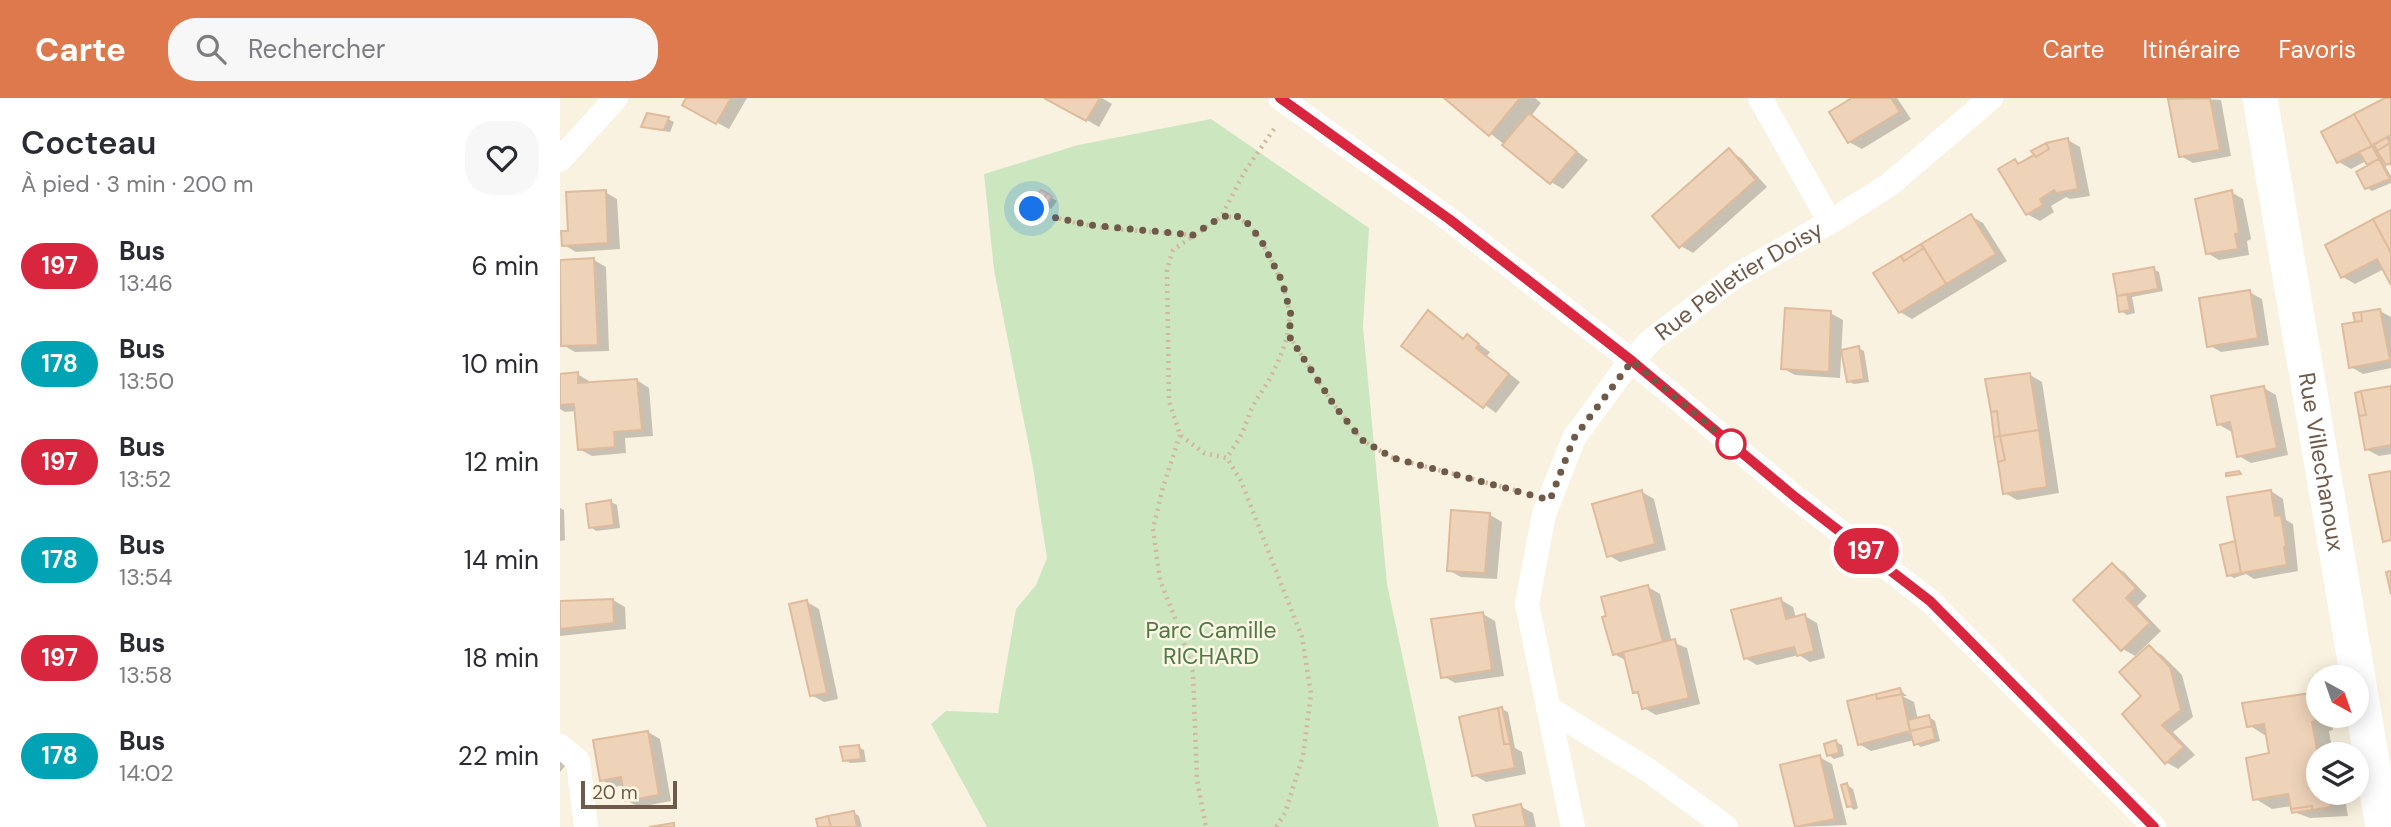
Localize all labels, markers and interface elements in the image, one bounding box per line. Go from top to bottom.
search box [168,18,658,81]
text: Carte [35,28,126,71]
icon: search [192,30,230,68]
text: Rechercher [248,32,385,66]
text: Carte [2043,34,2104,65]
text: Itinéraire [2142,34,2240,65]
text: Favoris [2278,34,2356,65]
text: Cocteau [21,121,156,164]
button: heart [465,121,539,195]
text: À pied · 3 min · 200 m [21,169,253,199]
your location [1014,191,1049,226]
street label: Rue Pelletier Doisy [1649,214,1828,347]
text: Bus [119,234,165,268]
text: 6 min [471,249,539,283]
text: 197 [41,250,78,281]
text: 13:46 [119,268,173,298]
text: Bus [119,332,165,366]
text: 10 min [462,347,539,381]
text: 178 [41,348,78,379]
text: 13:50 [119,366,174,396]
street label: Rue Villechanoux [2292,370,2351,553]
unlabelled marker [1716,429,1746,459]
text: Bus [119,430,165,464]
text: 12 min [465,445,539,479]
text: 197 [41,446,78,477]
text: 13:52 [119,464,171,494]
text: Bus [119,528,165,562]
line badge: 197 [1826,528,1906,574]
text: 197 [1848,535,1884,566]
text: 14 min [464,543,539,577]
text: 178 [41,544,78,575]
text: 13:54 [119,562,172,592]
park label: Parc Camille RICHARD [1145,615,1277,671]
text: Bus [119,626,165,660]
text: 18 min [464,641,539,675]
text: 197 [41,642,78,673]
text: 13:58 [119,660,172,690]
north arrow [2306,665,2370,728]
map controls [2306,665,2369,805]
text: Bus [119,724,165,758]
text: 22 min [458,739,539,773]
text: 178 [41,740,78,771]
button: layers [2306,742,2369,805]
text: 14:02 [119,758,174,788]
scale bar [581,778,677,810]
text: 20 m [592,780,638,805]

